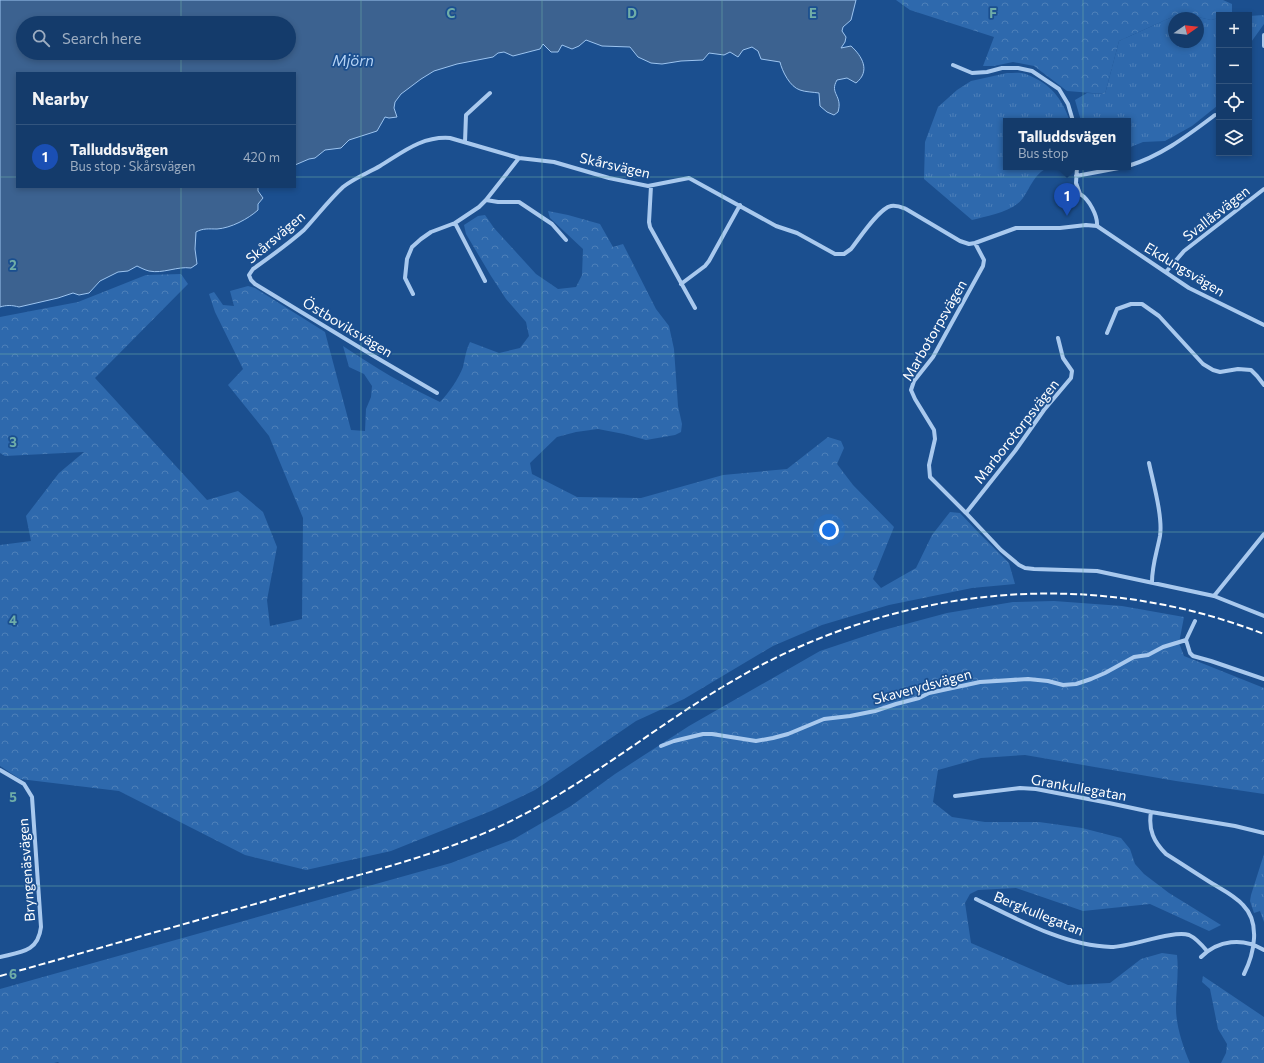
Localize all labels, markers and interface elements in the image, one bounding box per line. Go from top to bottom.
text: C [447,5,456,21]
text: D [627,5,637,21]
text: E [809,5,817,21]
text: F [989,5,997,21]
north arrow [1168,12,1204,48]
map controls [1216,12,1252,156]
button: + [1216,12,1252,48]
search box [16,16,296,60]
icon: search [30,27,52,49]
text: Search here [62,29,141,47]
button: − [1216,48,1252,84]
water label: Mjörn [332,51,374,69]
button: locate [1216,84,1252,120]
text: Nearby [32,88,89,109]
popup [1003,118,1131,170]
button: layers [1216,120,1252,156]
text: Talluddsvägen [1018,127,1116,145]
text: Talluddsvägen [70,140,168,158]
text: Bus stop [1018,145,1069,161]
text: 1 [42,149,48,165]
text: 420 m [243,149,280,165]
street label: Skårsvägen [578,149,652,181]
text: Bus stop · Skårsvägen [70,158,195,174]
street label: Svallåsvägen [1179,182,1253,244]
pin: 1 [1054,183,1080,216]
street label: Skårsvägen [242,207,308,267]
street label: Ekdungsvägen [1142,238,1228,300]
text: 2 [9,257,17,273]
street label: Marbotorpsvägen [898,276,970,384]
street label: Östboviksvägen [300,294,396,360]
street label: Marborotorpsvägen [970,376,1062,486]
text: 3 [9,434,17,450]
your location [819,520,839,540]
text: 4 [9,612,17,628]
street label: Skaverydsvägen [871,665,973,707]
street label: Grankullegatan [1030,770,1128,804]
text: 5 [9,789,17,805]
street label: Bryngenäsvägen [14,818,38,922]
street label: Bergkullegatan [992,887,1086,939]
text: 6 [9,966,17,982]

